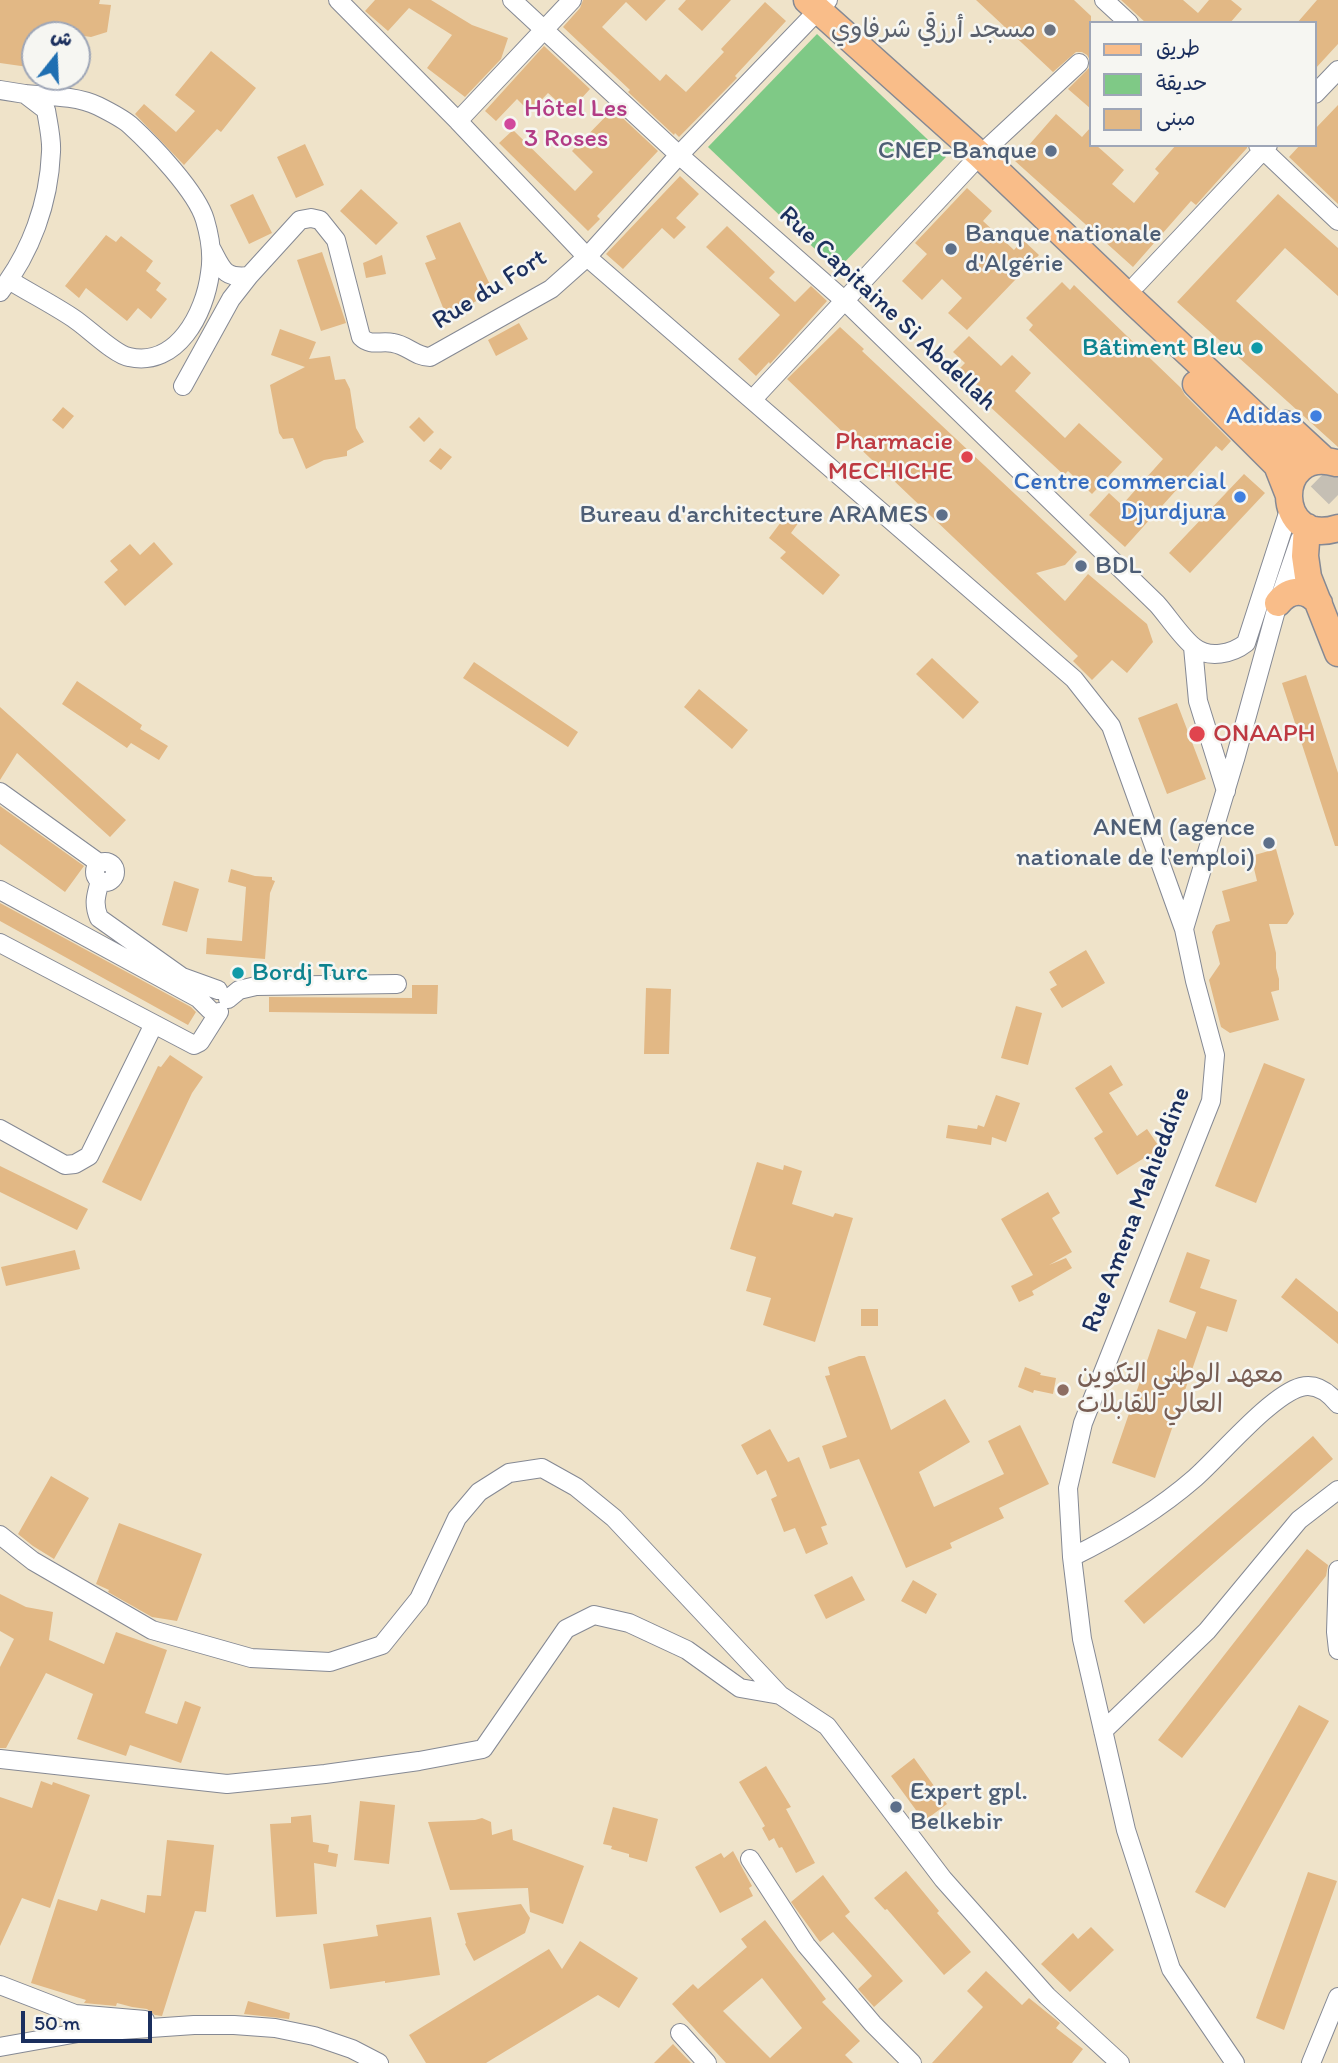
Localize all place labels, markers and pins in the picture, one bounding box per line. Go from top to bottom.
place label: مسجد أرزقي شرفاوي [831,14,1036,46]
marker: مسجد أرزقي شرفاوي [1042,22,1058,38]
place label: Hôtel Les 3 Roses [524,93,628,154]
marker: Hôtel Les 3 Roses [502,116,518,132]
place label: CNEP-Banque [878,135,1037,167]
marker: CNEP-Banque [1043,143,1059,159]
place label: Banque nationale d'Algérie [965,218,1162,280]
marker: Banque nationale d'Algérie [943,241,959,257]
place label: Bâtiment Bleu [1082,332,1243,364]
marker: Bâtiment Bleu [1249,340,1265,356]
place label: Adidas [1226,400,1302,432]
marker: Adidas [1308,408,1324,424]
place label: Pharmacie MECHICHE [828,426,953,488]
marker: Pharmacie MECHICHE [959,449,975,465]
place label: Centre commercial Djurdjura [1014,466,1226,528]
marker: Centre commercial Djurdjura [1232,489,1248,505]
place label: Bureau d'architecture ARAMES [579,499,928,531]
marker: Bureau d'architecture ARAMES [934,507,950,523]
place label: BDL [1095,550,1141,582]
marker: BDL [1073,558,1089,574]
place label: ONAAPH [1213,718,1316,750]
marker: ONAAPH [1187,724,1207,744]
place label: ANEM (agence nationale de l'emploi) [1016,812,1255,874]
marker: ANEM (agence nationale de l'emploi) [1261,835,1277,851]
place label: Bordj Turc [252,957,368,989]
marker: Bordj Turc [230,965,246,981]
place label: معهد الوطني التكوين العالي للقابلات [1077,1359,1283,1420]
marker: معهد الوطني التكوين العالي للقابلات [1055,1382,1071,1398]
place label: Expert gpl. Belkebir [910,1776,1028,1838]
marker: Expert gpl. Belkebir [888,1799,904,1815]

